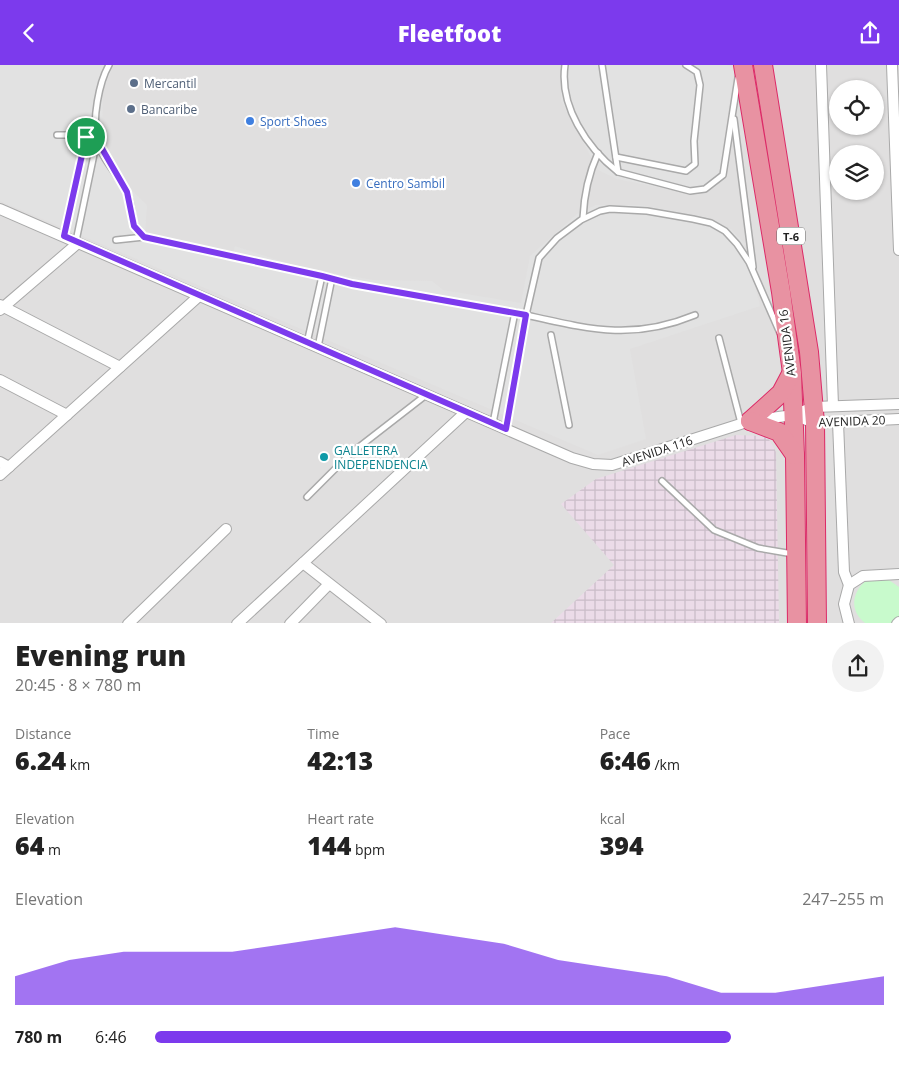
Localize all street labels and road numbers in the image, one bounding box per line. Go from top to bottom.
road number: T-6 [777,227,805,245]
street label: AVENIDA 16 [774,309,800,377]
street label: AVENIDA 20 [818,411,886,431]
street label: AVENIDA 116 [619,431,695,470]

